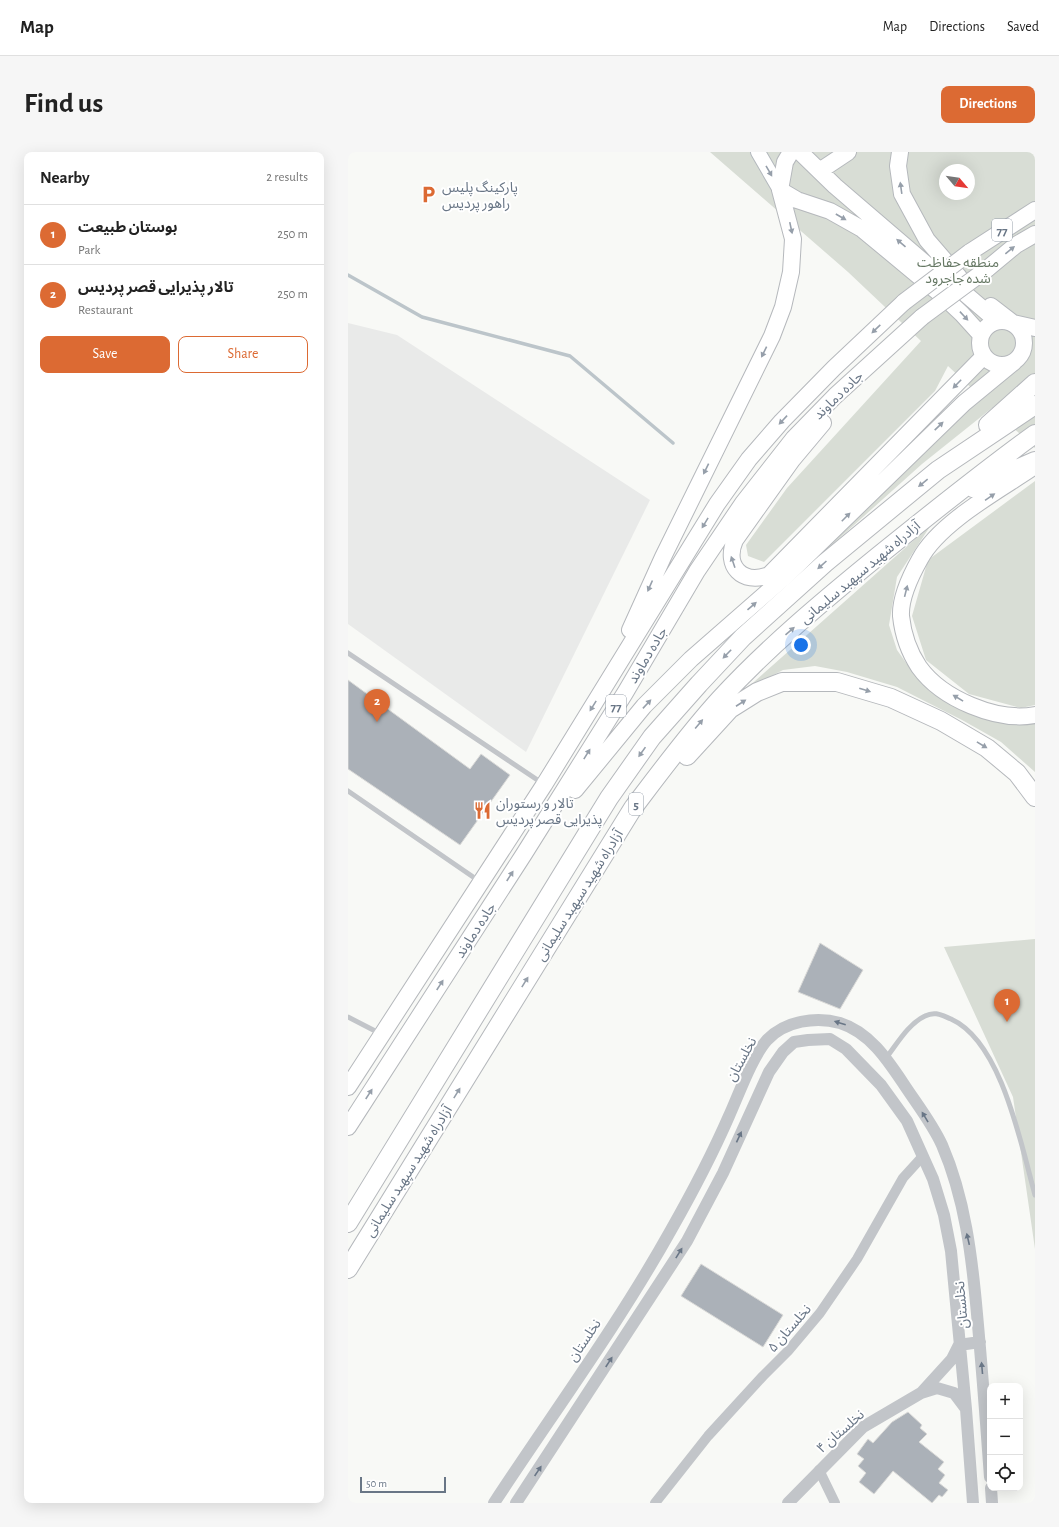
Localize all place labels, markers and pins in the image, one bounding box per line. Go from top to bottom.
place label: پارکینگ پلیس راهور پردیس [442,180,518,213]
parking icon: پارکینگ پلیس راهور پردیس [419,185,439,205]
pin: 2 [364,689,390,722]
place label: تالار و رستوران پذیرایی قصر پردیس [496,797,602,829]
restaurant icon: تالار و رستوران پذیرایی قصر پردیس [473,801,493,821]
pin: 1 [994,989,1020,1022]

